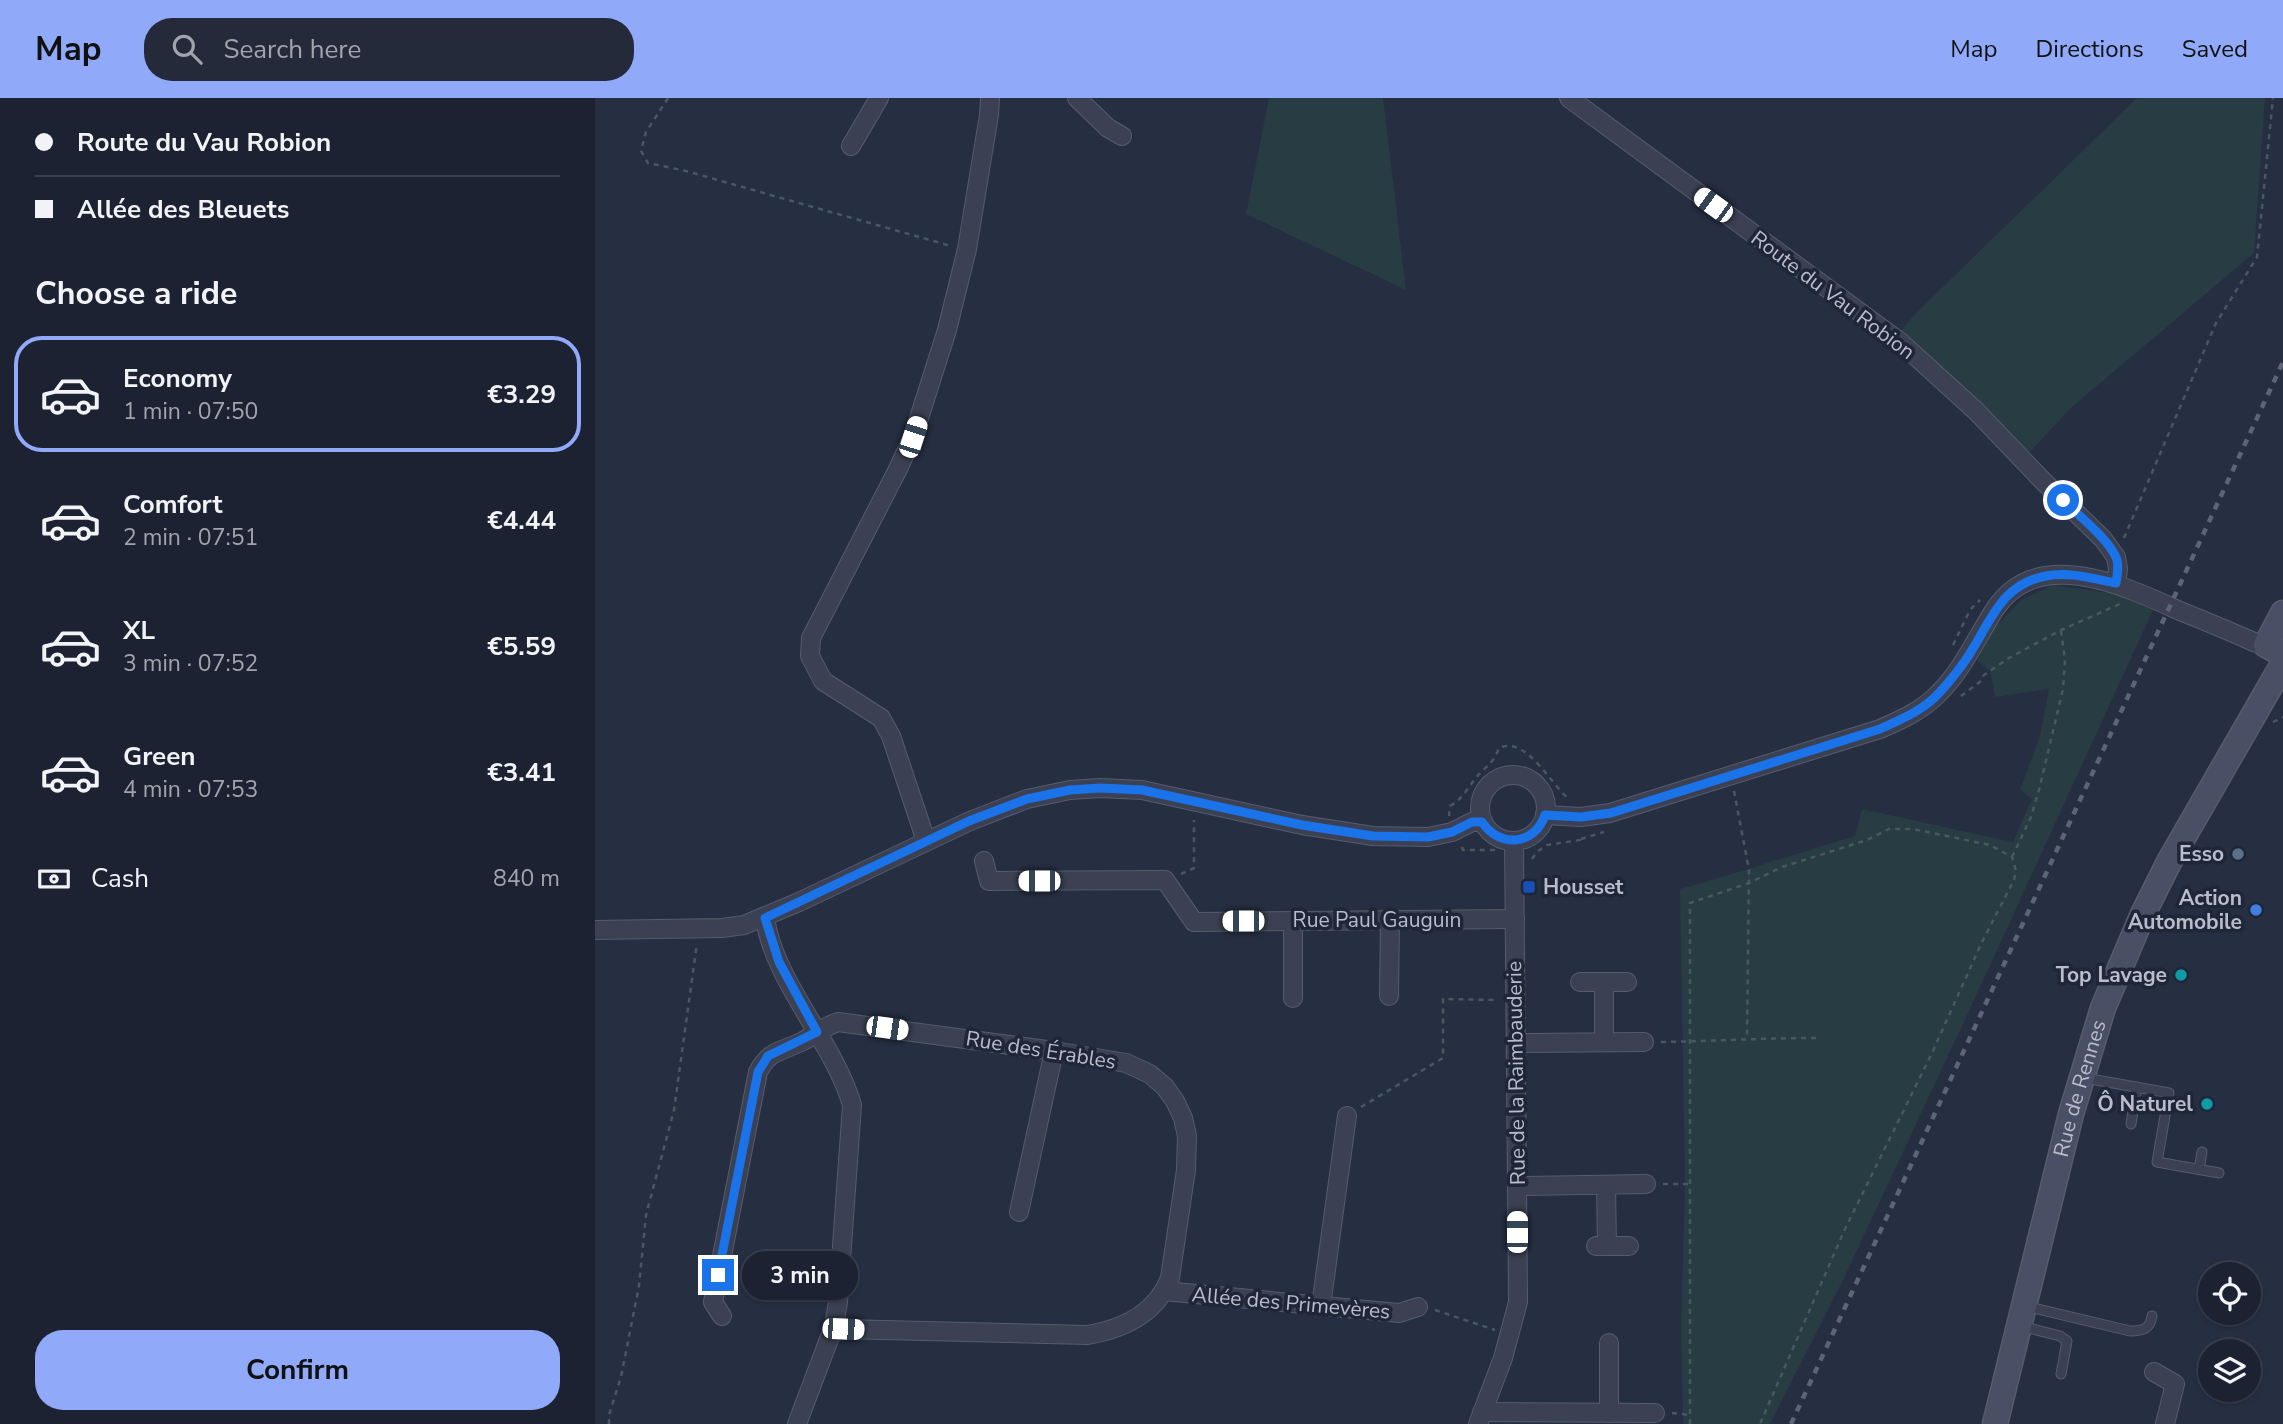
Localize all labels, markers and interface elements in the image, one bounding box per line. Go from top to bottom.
search box [144,18,634,81]
text: Map [35,27,102,72]
icon: search [168,30,206,68]
text: Search here [224,32,361,67]
text: Map [1950,33,1997,65]
text: Directions [2035,33,2144,65]
text: Saved [2182,33,2248,65]
text: Route du Vau Robion [77,125,331,160]
car [1690,184,1737,226]
text: Allée des Bleuets [77,192,289,227]
street label: Route du Vau Robion [1745,224,1921,366]
text: Choose a ride [35,272,237,315]
text: Economy [123,361,232,396]
icon: car [39,363,102,426]
text: €3.29 [487,377,556,412]
text: 1 min · 07:50 [123,396,258,427]
car [897,414,930,460]
route start [2047,484,2079,516]
text: Comfort [123,487,223,522]
icon: car [39,489,102,552]
text: €4.44 [487,503,556,538]
text: 2 min · 07:51 [123,522,258,553]
text: XL [123,613,155,648]
icon: car [39,615,102,678]
text: €5.59 [487,629,556,664]
text: 3 min · 07:52 [123,648,258,679]
text: Green [123,739,196,774]
icon: car [39,741,102,804]
text: €3.41 [487,755,556,790]
text: 4 min · 07:53 [123,774,258,805]
place label: Esso [2179,840,2224,868]
marker: Esso [2230,846,2246,862]
icon: cash [35,860,73,898]
text: Cash [91,861,149,896]
text: 840 m [493,863,560,894]
car [1019,871,1061,892]
place label: Housset [1543,873,1624,901]
marker: Housset [1521,879,1537,895]
place label: Action Automobile [2128,884,2242,936]
marker: Action Automobile [2248,902,2264,918]
street label: Rue Paul Gauguin [1293,906,1461,934]
car [1223,911,1265,932]
street label: Rue de la Raimbauderie [1500,961,1532,1185]
place label: Top Lavage [2056,961,2167,989]
marker: Top Lavage [2173,967,2189,983]
car [865,1015,910,1041]
street label: Rue de Rennes [2047,1017,2113,1160]
street label: Rue des Érables [964,1024,1118,1076]
place label: Ô Naturel [2097,1090,2193,1118]
marker: Ô Naturel [2199,1096,2215,1112]
car [1507,1211,1528,1253]
callout: 3 min [743,1250,858,1300]
route end [702,1259,734,1291]
text: 3 min [770,1260,830,1291]
map controls [2198,1262,2261,1402]
button: locate [2198,1262,2261,1325]
street label: Allée des Primevères [1191,1280,1391,1326]
car [822,1318,865,1340]
button: Confirm [35,1330,560,1410]
button: layers [2198,1339,2261,1402]

